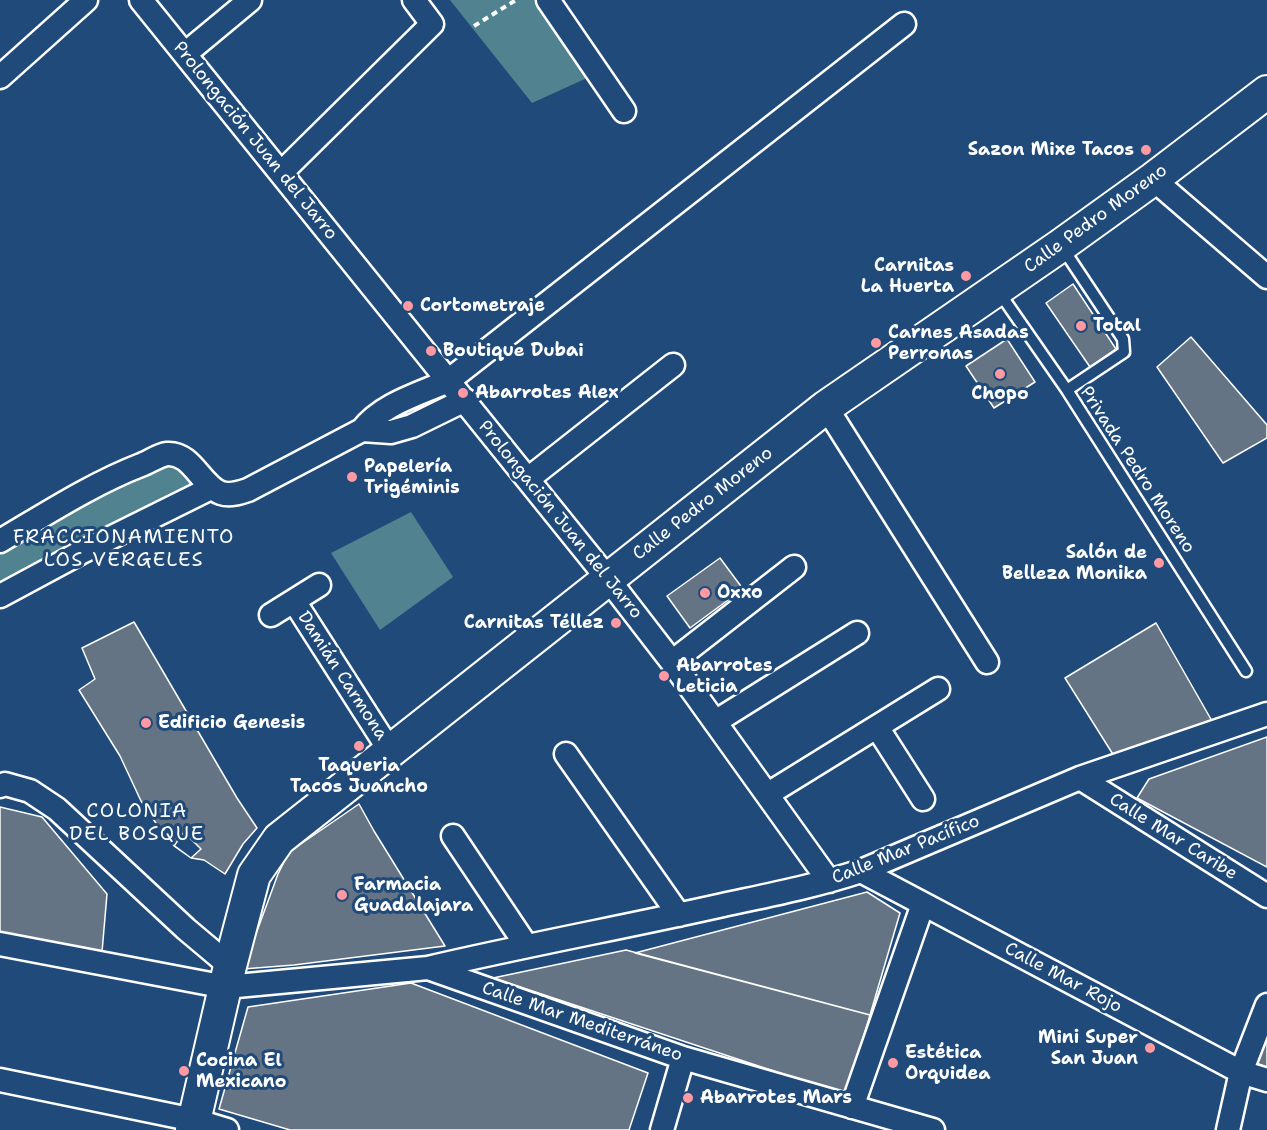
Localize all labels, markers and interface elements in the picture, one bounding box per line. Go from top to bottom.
street label: Prolongación Juan del Jarro [168,37,342,245]
place label: Sazon Mixe Tacos [968,139,1134,161]
marker: Sazon Mixe Tacos [1139,143,1153,157]
street label: Calle Pedro Moreno [1020,160,1172,278]
place label: Carnitas La Huerta [861,255,954,298]
marker: Carnitas La Huerta [959,269,973,283]
place label: Cortometraje [420,295,545,317]
marker: Cortometraje [401,299,415,313]
place label: Total [1093,315,1141,337]
marker: Total [1074,319,1088,333]
place label: Carnes Asadas Perronas [888,322,1029,364]
marker: Carnes Asadas Perronas [869,336,883,350]
place label: Boutique Dubai [443,340,584,362]
marker: Boutique Dubai [424,344,438,358]
marker: Chopo [993,367,1007,381]
place label: Abarrotes Alex [475,382,619,404]
street label: Privada Pedro Moreno [1075,382,1199,558]
place label: Chopo [971,383,1029,405]
marker: Abarrotes Alex [456,386,470,400]
street label: Prolongación Juan del Jarro [473,416,647,624]
street label: Calle Pedro Moreno [629,443,777,565]
place label: Papelería Trigéminis [364,456,460,498]
marker: Papelería Trigéminis [345,470,359,484]
district label: FRACCIONAMIENTO LOS VERGELES [13,526,235,573]
place label: Salón de Belleza Monika [1002,542,1147,584]
marker: Salón de Belleza Monika [1152,556,1166,570]
place label: Oxxo [717,582,763,604]
marker: Oxxo [698,586,712,600]
street label: Damián Carmona [292,607,392,745]
place label: Carnitas Téllez [464,612,604,634]
marker: Carnitas Téllez [609,616,623,630]
place label: Abarrotes Leticia [676,655,772,698]
marker: Abarrotes Leticia [657,669,671,683]
place label: Edificio Genesis [158,712,305,734]
marker: Edificio Genesis [139,716,153,730]
marker: Taqueria Tacos Juancho [352,739,366,753]
place label: Taqueria Tacos Juancho [290,755,428,798]
street label: Calle Mar Caribe [1105,789,1241,885]
district label: COLONIA DEL BOSQUE [69,800,205,847]
street label: Calle Mar Pacífico [829,811,983,889]
place label: Farmacia Guadalajara [354,874,473,916]
marker: Farmacia Guadalajara [335,888,349,902]
street label: Calle Mar Rojo [1001,938,1125,1018]
street label: Calle Mar Mediterráneo [479,977,685,1067]
place label: Mini Super San Juan [1038,1027,1138,1070]
marker: Mini Super San Juan [1143,1041,1157,1055]
place label: Estética Orquidea [905,1042,990,1084]
place label: Cocina El Mexicano [196,1050,286,1092]
marker: Estética Orquidea [886,1056,900,1070]
marker: Cocina El Mexicano [177,1064,191,1078]
place label: Abarrotes Mars [700,1087,852,1109]
marker: Abarrotes Mars [681,1091,695,1105]

